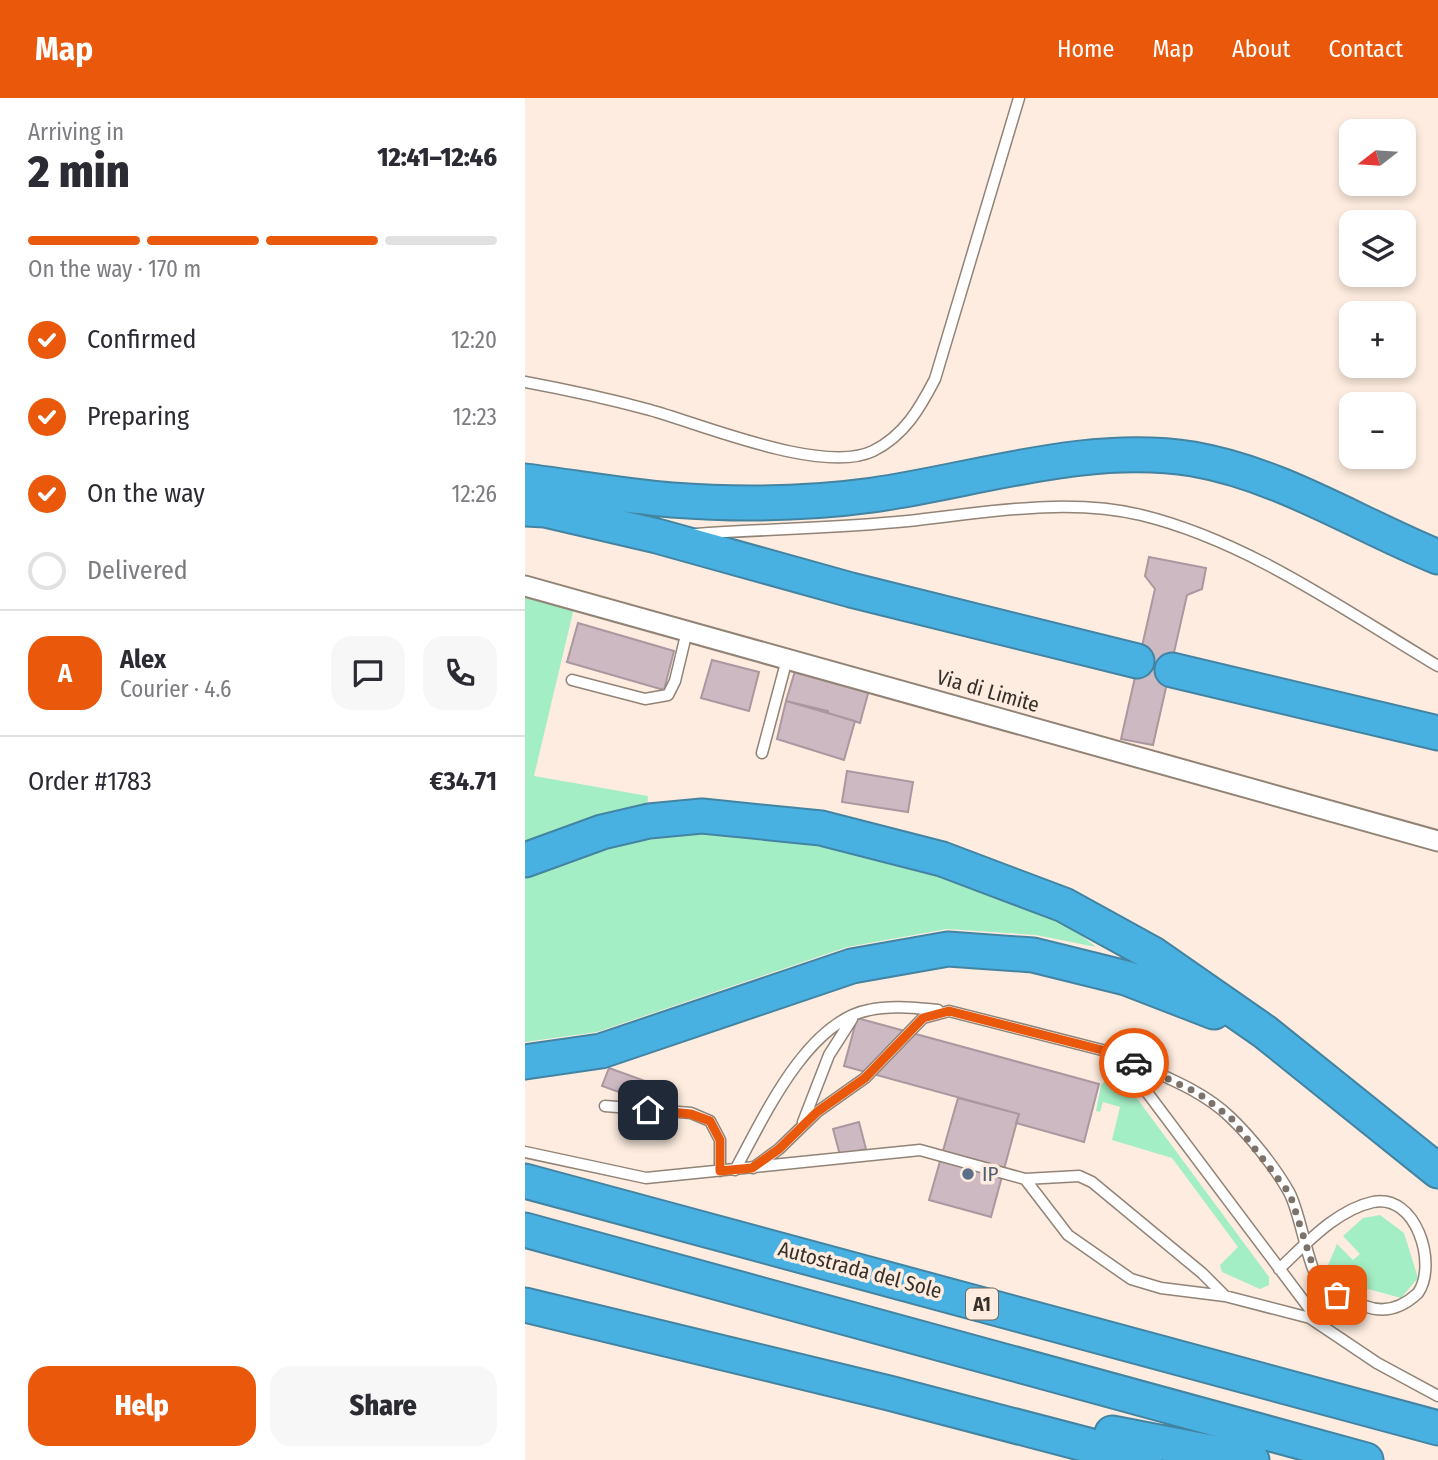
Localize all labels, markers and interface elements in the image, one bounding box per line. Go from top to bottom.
text: Map [35,29,93,69]
text: Home [1057,35,1114,63]
text: Map [1152,35,1194,63]
text: About [1232,35,1290,63]
text: Contact [1328,35,1403,63]
text: Arriving in [28,118,124,146]
north arrow [1339,119,1416,196]
map controls [1339,119,1416,469]
text: 12:41–12:46 [377,142,497,173]
text: 2 min [28,144,130,199]
button: layers [1339,210,1416,287]
text: On the way · 170 m [28,255,201,283]
button: + [1339,301,1416,378]
icon: check [28,321,66,359]
text: Confirmed [87,324,197,355]
text: 12:20 [451,326,497,354]
button: − [1339,392,1416,469]
icon: check [28,398,66,436]
text: Preparing [87,401,189,432]
text: 12:23 [453,403,497,431]
icon: check [28,475,66,513]
text: On the way [87,478,205,509]
text: 12:26 [451,480,497,508]
text: Delivered [87,555,188,586]
button: chat [331,636,405,710]
button: phone [423,636,497,710]
text: Alex [120,644,166,675]
text: A [58,658,72,689]
street label: Via di Limite [934,664,1042,718]
text: Courier · 4.6 [120,675,231,703]
text: Order #1783 [28,766,152,797]
text: €34.71 [430,766,497,797]
courier [1099,1028,1169,1098]
icon: car [1115,1044,1153,1082]
pin [618,1080,678,1140]
icon: home [629,1091,667,1129]
place label: IP [982,1161,999,1187]
marker: IP [960,1166,976,1182]
street label: Autostrada del Sole [775,1236,945,1304]
pin [1307,1265,1367,1325]
icon: bag [1318,1276,1356,1314]
road number: A1 [966,1288,998,1320]
button: Help [28,1366,256,1446]
button: Share [270,1366,497,1446]

